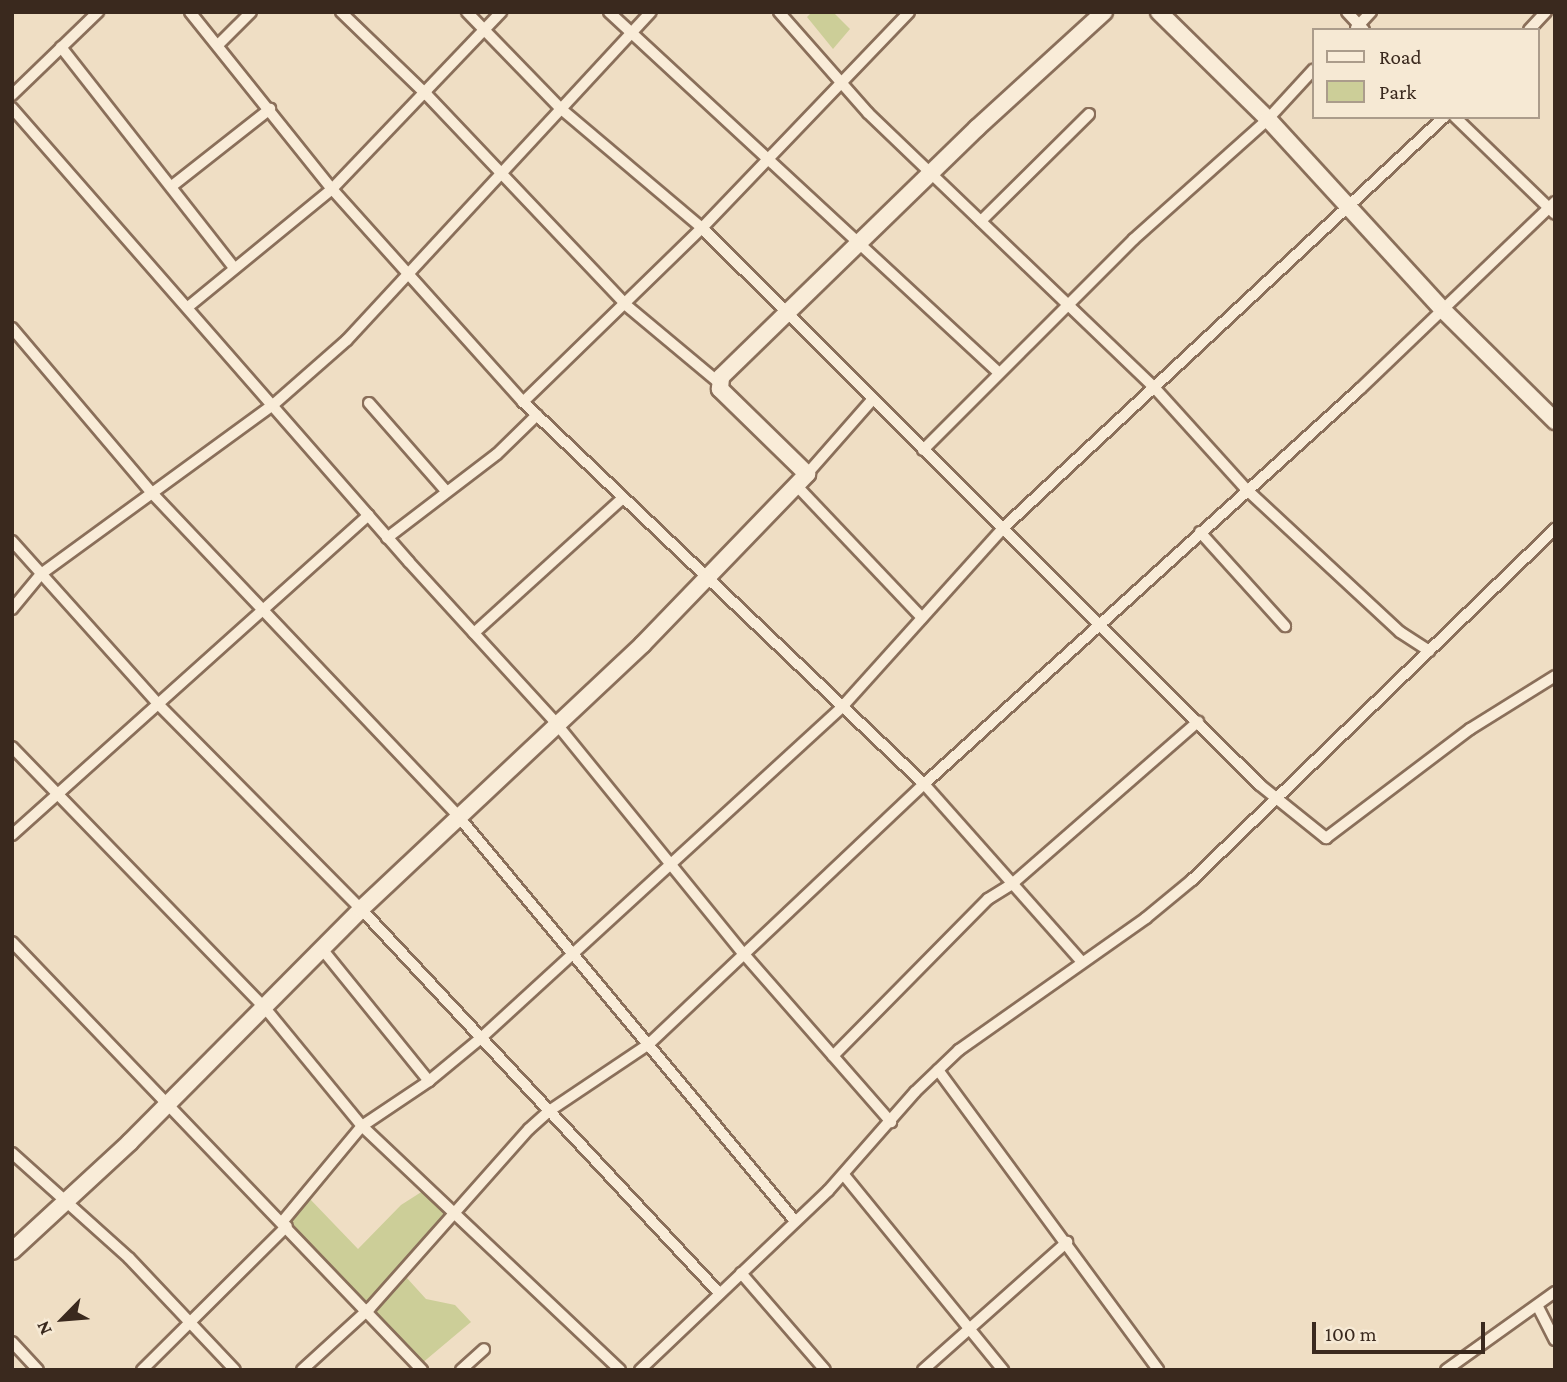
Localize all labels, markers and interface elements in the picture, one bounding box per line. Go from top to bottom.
legend [1312,28,1539,119]
text: Road [1379,45,1422,69]
text: Park [1379,80,1416,104]
north arrow [28,1284,98,1354]
scale bar [1315,1308,1488,1352]
text: N [31,1318,56,1338]
text: 100 m [1325,1322,1377,1346]

